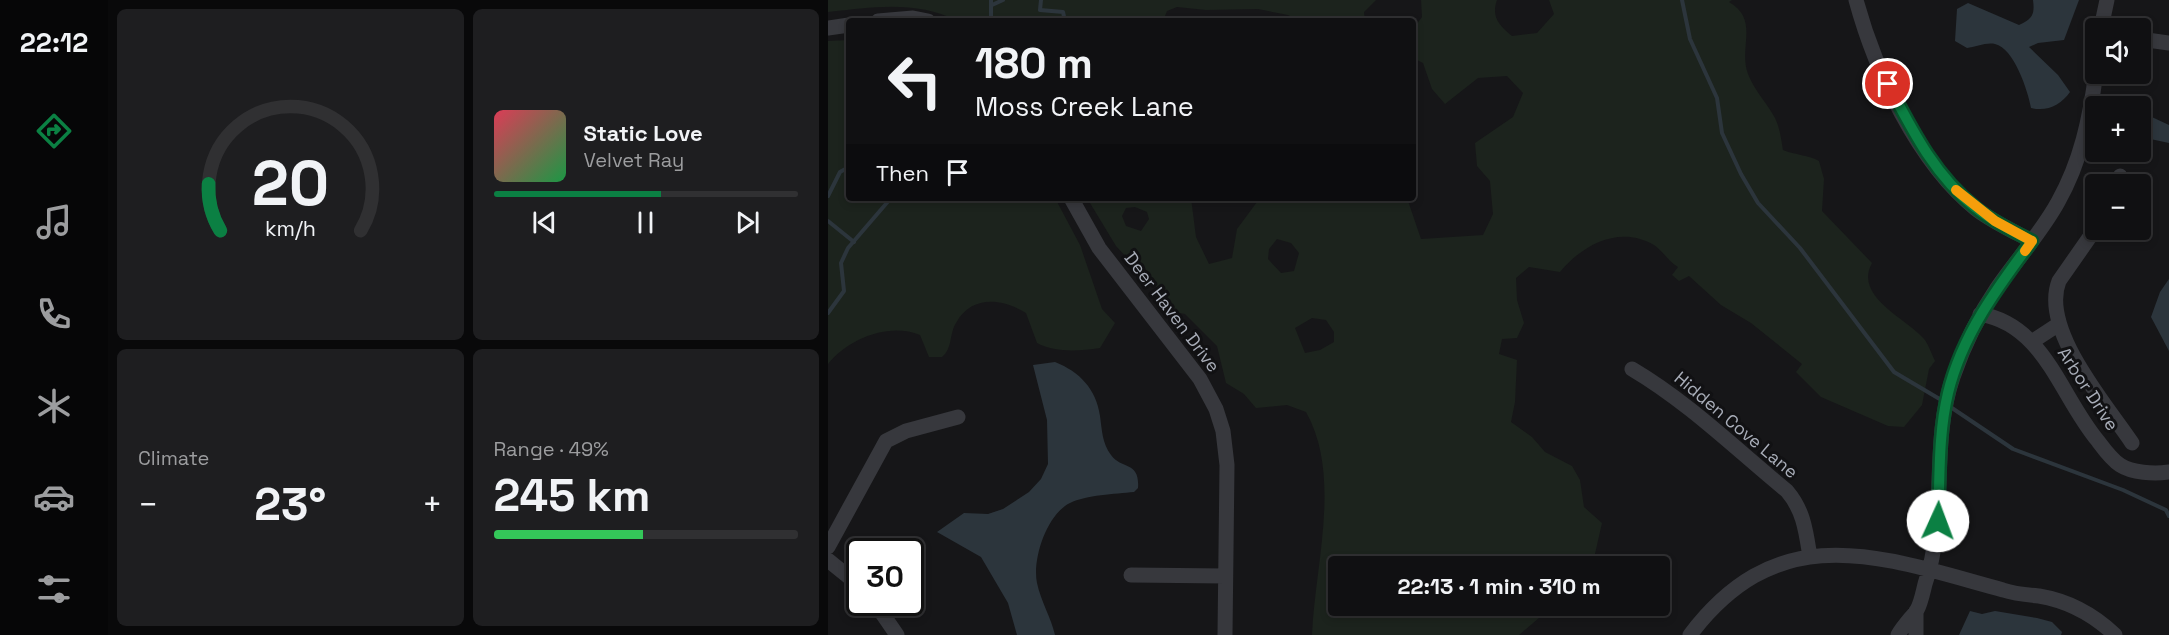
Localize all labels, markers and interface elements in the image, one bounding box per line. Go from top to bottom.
map controls [2085,18,2151,240]
button: sound [2085,18,2151,84]
text: 22:12 [20,25,88,60]
text: 180 m [975,37,1093,90]
icon: left [876,42,954,120]
pin [1862,58,1913,109]
icon: arrive [1871,67,1904,100]
text: Moss Creek Lane [975,89,1194,124]
button: + [2085,96,2151,162]
icon: directions [33,110,75,152]
text: Static Love [584,119,703,147]
text: 20 [251,145,329,224]
text: Velvet Ray [584,147,684,173]
icon: arrive [941,156,974,189]
text: Then [876,159,929,187]
button: − [2085,174,2151,240]
icon: music [33,201,75,243]
icon: previous [528,206,561,239]
icon: pause [629,206,662,239]
icon: next [731,206,764,239]
text: km/h [265,216,316,243]
street label: Deer Haven Drive [1120,247,1225,377]
icon: phone [33,293,75,335]
street label: Arbor Drive [2053,342,2124,435]
street label: Hidden Cove Lane [1670,366,1803,483]
icon: climate [33,385,75,427]
text: Range · 49% [494,436,609,462]
text: Climate [138,445,209,471]
text: 245 km [494,467,650,524]
icon: car [33,476,75,518]
text: 23° [254,476,326,533]
text: − [138,484,158,526]
text: + [422,484,442,526]
position arrow [1906,489,1970,553]
speed limit sign: 30 [846,538,924,616]
icon: filters [33,568,75,610]
text: 22:13 · 1 min · 310 m [1397,572,1601,600]

